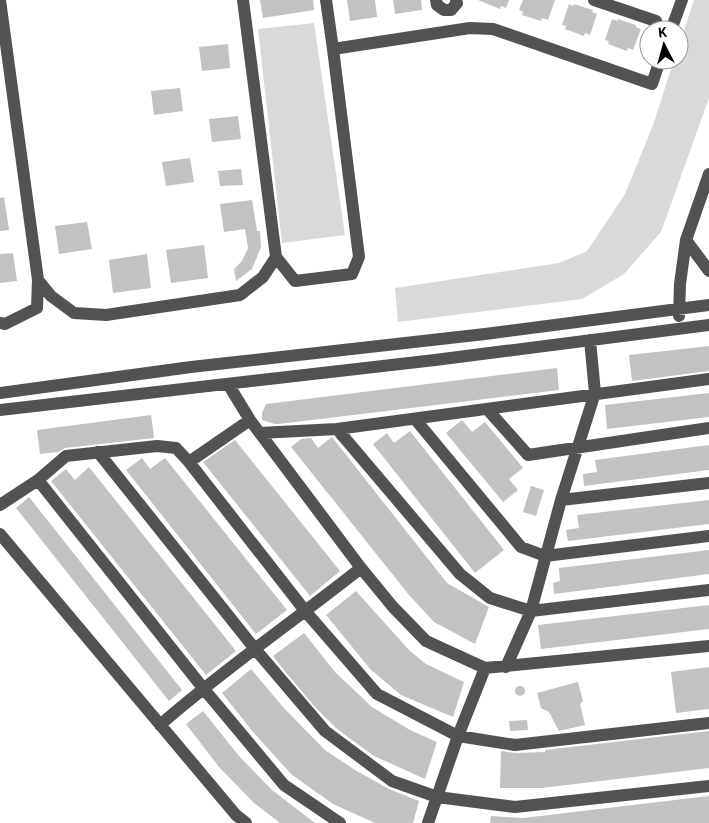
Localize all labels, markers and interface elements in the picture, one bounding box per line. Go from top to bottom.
north arrow [639,20,689,70]
text: K [657,23,668,40]

